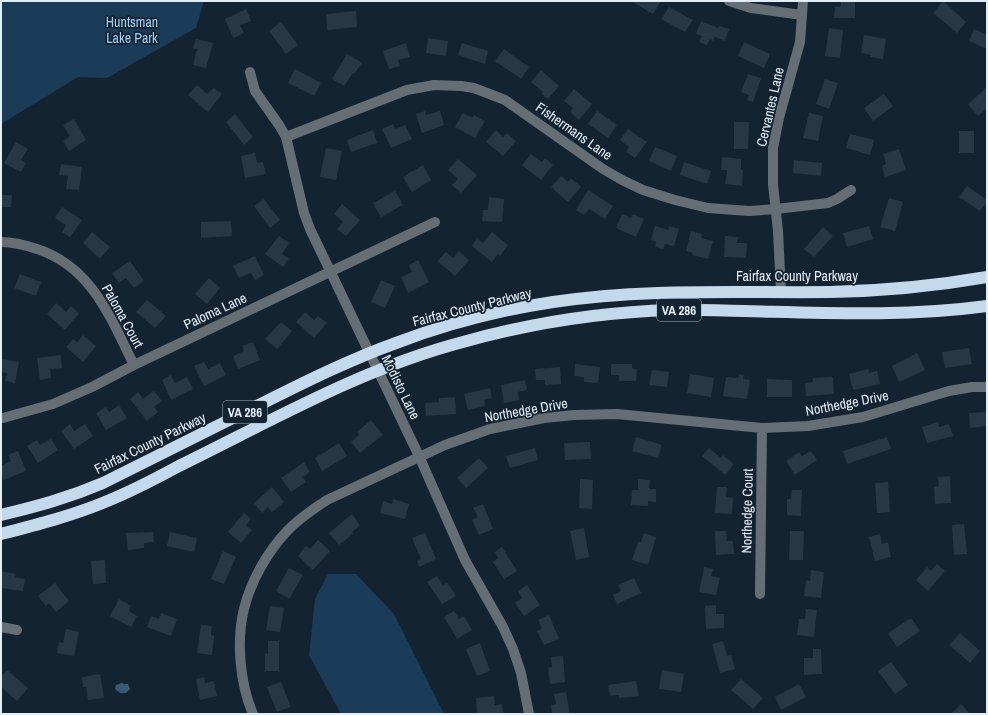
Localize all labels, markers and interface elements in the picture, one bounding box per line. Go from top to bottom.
park label: Huntsman Lake Park [106,13,158,47]
street label: Cervantes Lane [752,65,788,149]
street label: Fishermans Lane [532,98,616,164]
street label: Fairfax County Parkway [736,267,858,285]
street label: Paloma Court [98,281,148,351]
street label: Fairfax County Parkway [411,283,534,330]
street label: Paloma Lane [181,289,249,333]
road number: VA 286 [657,299,701,321]
street label: Modisto Lane [378,352,424,422]
street label: Northedge Drive [804,386,890,420]
street label: Northedge Drive [483,394,569,426]
road number: VA 286 [223,401,267,423]
street label: Fairfax County Parkway [91,408,209,478]
street label: Northedge Court [737,468,757,554]

